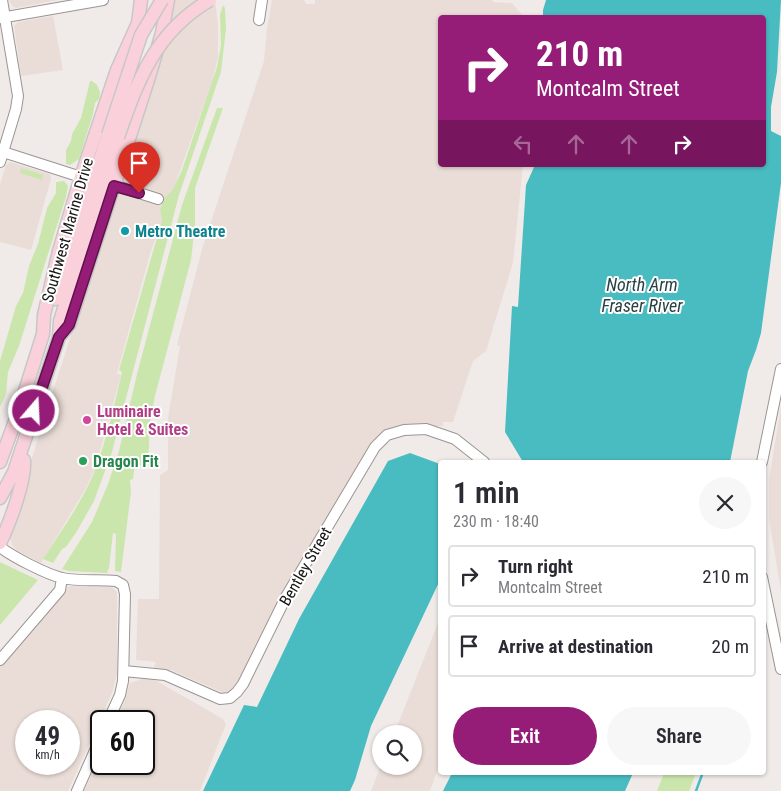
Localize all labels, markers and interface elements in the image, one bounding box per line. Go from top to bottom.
text: 210 m [536,34,623,75]
icon: right [453,35,518,100]
text: Montcalm Street [536,76,680,101]
icon: left [509,130,537,158]
icon: ahead [562,130,590,158]
icon: ahead [615,130,643,158]
icon: right [668,130,696,158]
pin [118,142,160,193]
icon: arrive [125,149,153,177]
street label: Southwest Marine Drive [38,156,97,304]
place label: Metro Theatre [135,222,226,241]
marker: Metro Theatre [119,225,131,237]
water label: North Arm Fraser River [601,274,683,316]
position arrow [7,384,59,436]
place label: Luminaire Hotel & Suites [97,402,188,439]
marker: Luminaire Hotel & Suites [81,414,93,426]
place label: Dragon Fit [93,452,159,471]
marker: Dragon Fit [77,455,89,467]
text: 1 min [453,475,519,510]
button: close [699,477,751,529]
text: 230 m · 18:40 [453,512,539,531]
street label: Bentley Street [275,523,336,609]
text: Turn right [498,555,573,578]
icon: right [455,562,483,590]
text: 210 m [702,565,749,588]
text: Montcalm Street [498,578,603,597]
icon: arrive [455,632,483,660]
text: Arrive at destination [498,635,653,658]
text: 20 m [712,635,749,658]
button: Exit [453,707,597,765]
button: Share [607,707,751,765]
speed limit sign: 60 [90,710,155,775]
text: 49 [35,722,60,751]
map controls [372,725,422,775]
button: search [372,725,422,775]
text: km/h [35,748,60,762]

